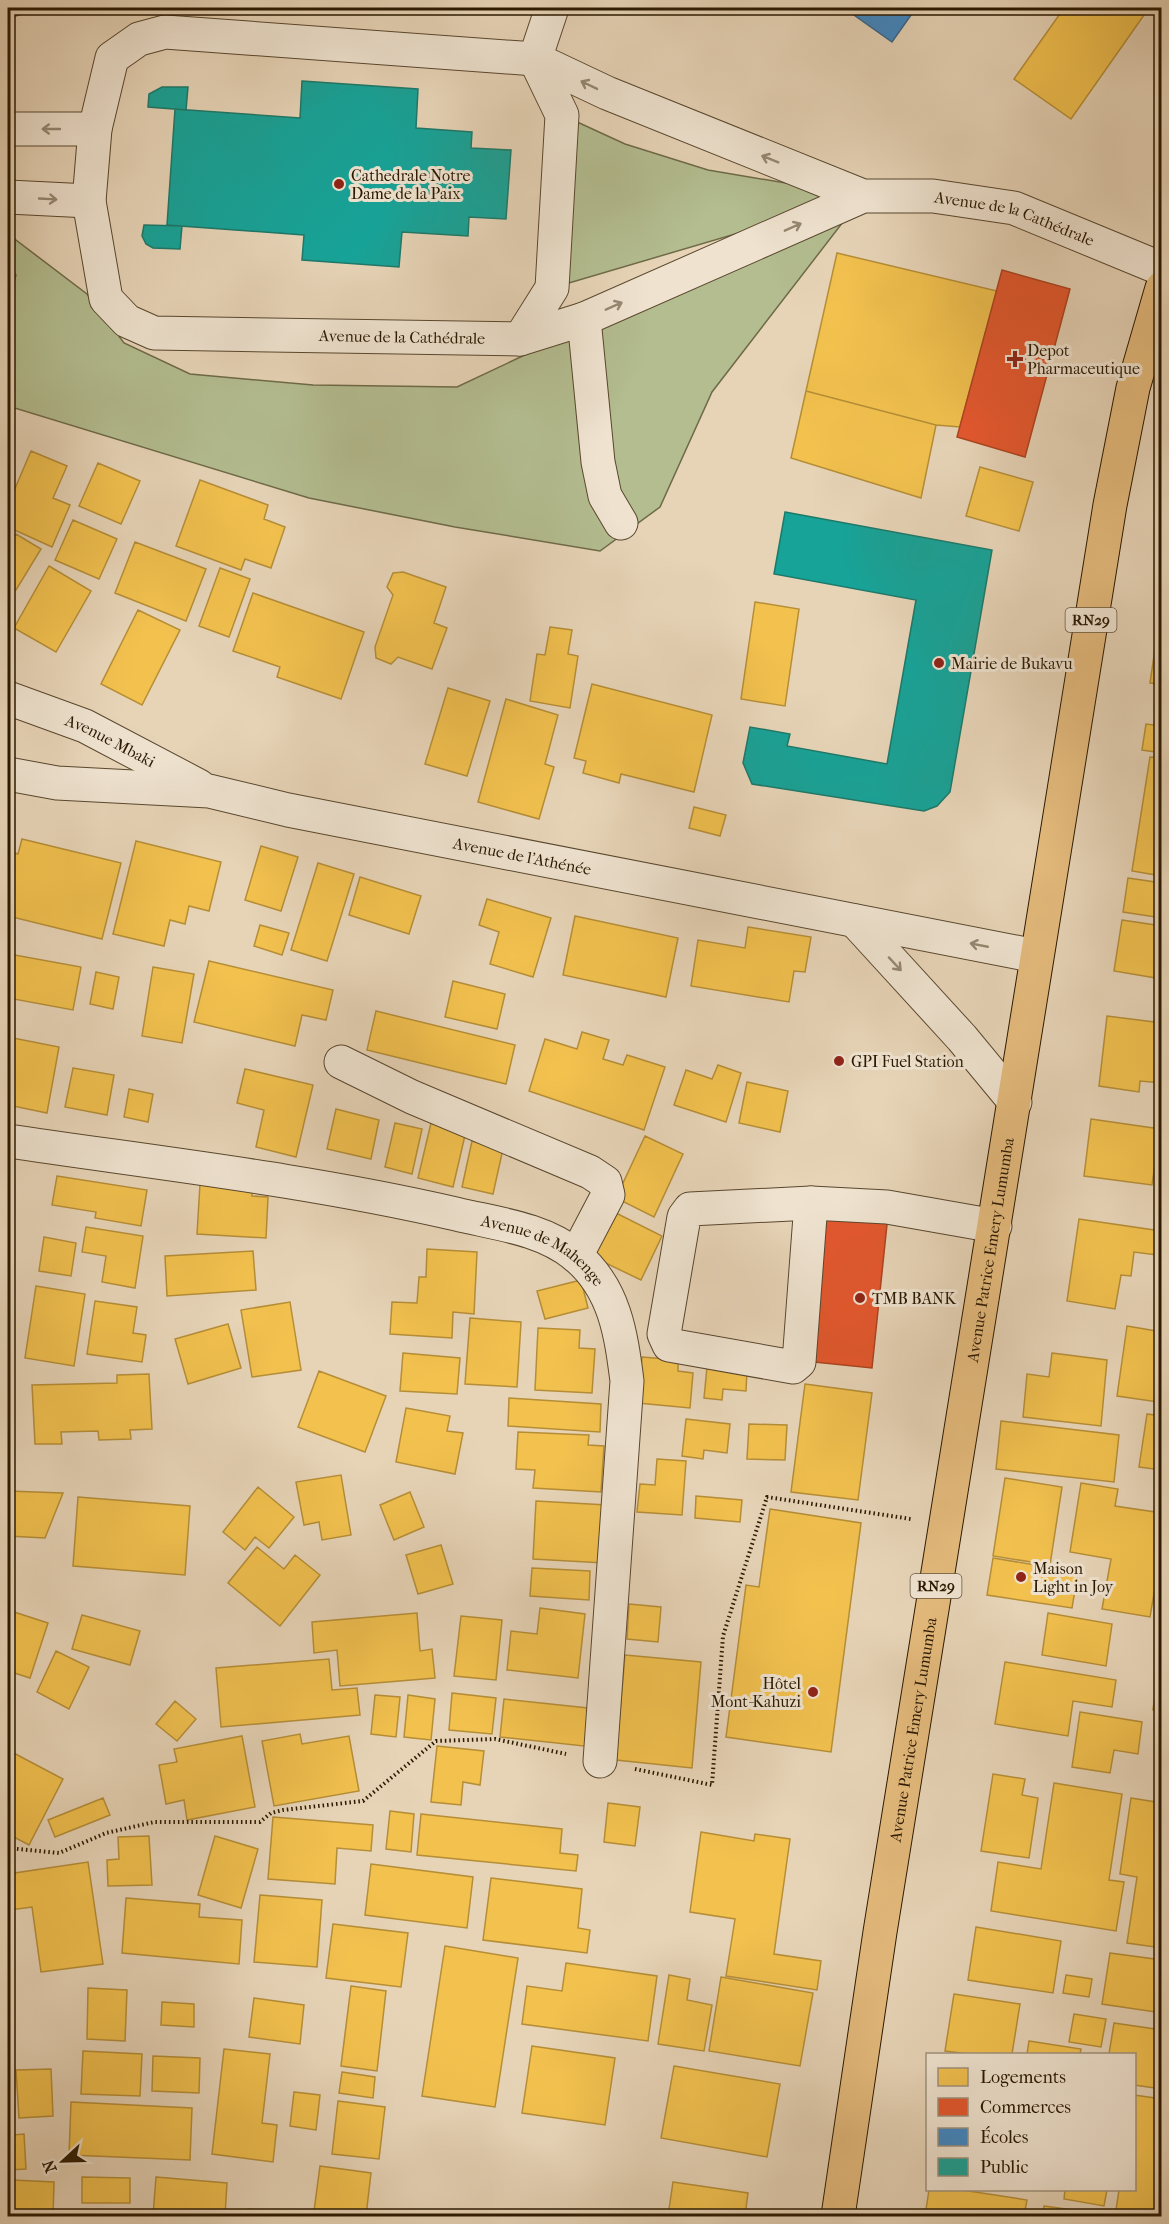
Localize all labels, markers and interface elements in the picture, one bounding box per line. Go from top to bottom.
one-way arrow [581,78,599,90]
one-way arrow [42,123,62,135]
one-way arrow [761,153,779,164]
place label: Cathedrale Notre Dame de la Paix [351,166,471,203]
marker: Cathedrale Notre Dame de la Paix [332,177,346,191]
street label: Avenue de la Cathédrale [932,187,1097,250]
one-way arrow [38,194,58,205]
one-way arrow [783,221,801,232]
one-way arrow [605,299,623,310]
street label: Avenue de la Cathédrale [318,326,485,348]
place label: Depot Pharmaceutique [1027,341,1140,378]
marker: Depot Pharmaceutique [1008,352,1022,366]
road number: RN29 [1066,608,1116,632]
place label: Mairie de Bukavu [951,654,1072,673]
marker: Mairie de Bukavu [932,656,946,670]
street label: Avenue Mbaki [62,710,159,771]
street label: Avenue de l'Athénée [451,833,593,878]
one-way arrow [970,939,989,950]
one-way arrow [888,956,902,971]
place label: GPI Fuel Station [851,1052,965,1071]
marker: GPI Fuel Station [832,1054,846,1068]
street label: Avenue Patrice Emery Lumumba [962,1136,1017,1365]
street label: Avenue de Mahenge [478,1210,609,1289]
place label: TMB BANK [872,1289,957,1308]
marker: TMB BANK [853,1291,867,1305]
place label: Maison Light in Joy [1033,1559,1114,1596]
marker: Maison Light in Joy [1014,1570,1028,1584]
road number: RN29 [910,1574,962,1598]
street label: Avenue Patrice Emery Lumumba [885,1615,940,1844]
place label: Hôtel Mont-Kahuzi [711,1674,802,1711]
marker: Hôtel Mont-Kahuzi [806,1685,820,1699]
legend [926,2053,1136,2191]
text: Logements [980,2067,1066,2088]
text: Commerces [980,2097,1071,2118]
text: Écoles [980,2126,1029,2148]
north arrow [33,2131,93,2191]
text: N [38,2156,61,2176]
text: Public [980,2157,1028,2178]

